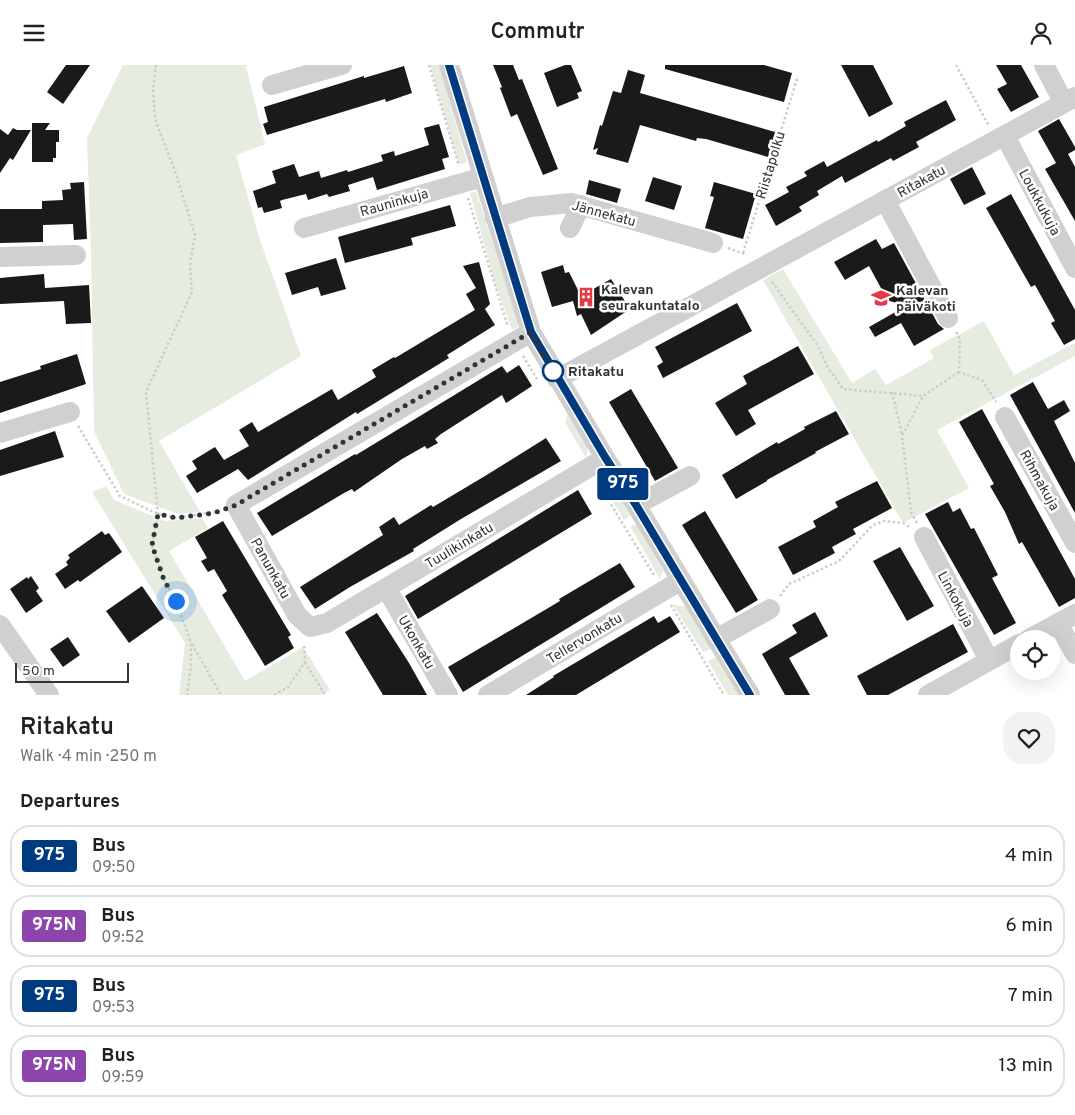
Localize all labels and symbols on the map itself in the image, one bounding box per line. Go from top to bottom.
street label: Riistapolku [753,129,790,202]
street label: Ritakatu [895,162,949,202]
street label: Loukkukuja [1014,167,1063,239]
street label: Rauninkuja [358,186,431,221]
street label: Jännekatu [570,198,638,231]
place label: Kalevan seurakuntatalo [601,282,700,315]
place label: Kalevan päiväkoti [896,283,956,316]
building icon: Kalevan seurakuntatalo [575,286,597,308]
school or university icon: Kalevan päiväkoti [870,287,892,309]
marker: Ritakatu [542,360,564,382]
place label: Ritakatu [568,364,624,381]
street label: Rihmakuja [1015,447,1062,514]
line badge: 975 [594,468,652,500]
street label: Tuulikinkatu [423,519,497,573]
street label: Panunkatu [246,535,293,602]
street label: Linkokuja [933,569,976,630]
your location [164,589,189,614]
street label: Tellervonkatu [544,610,625,668]
street label: Ukonkatu [393,613,438,673]
scale bar [15,660,129,683]

